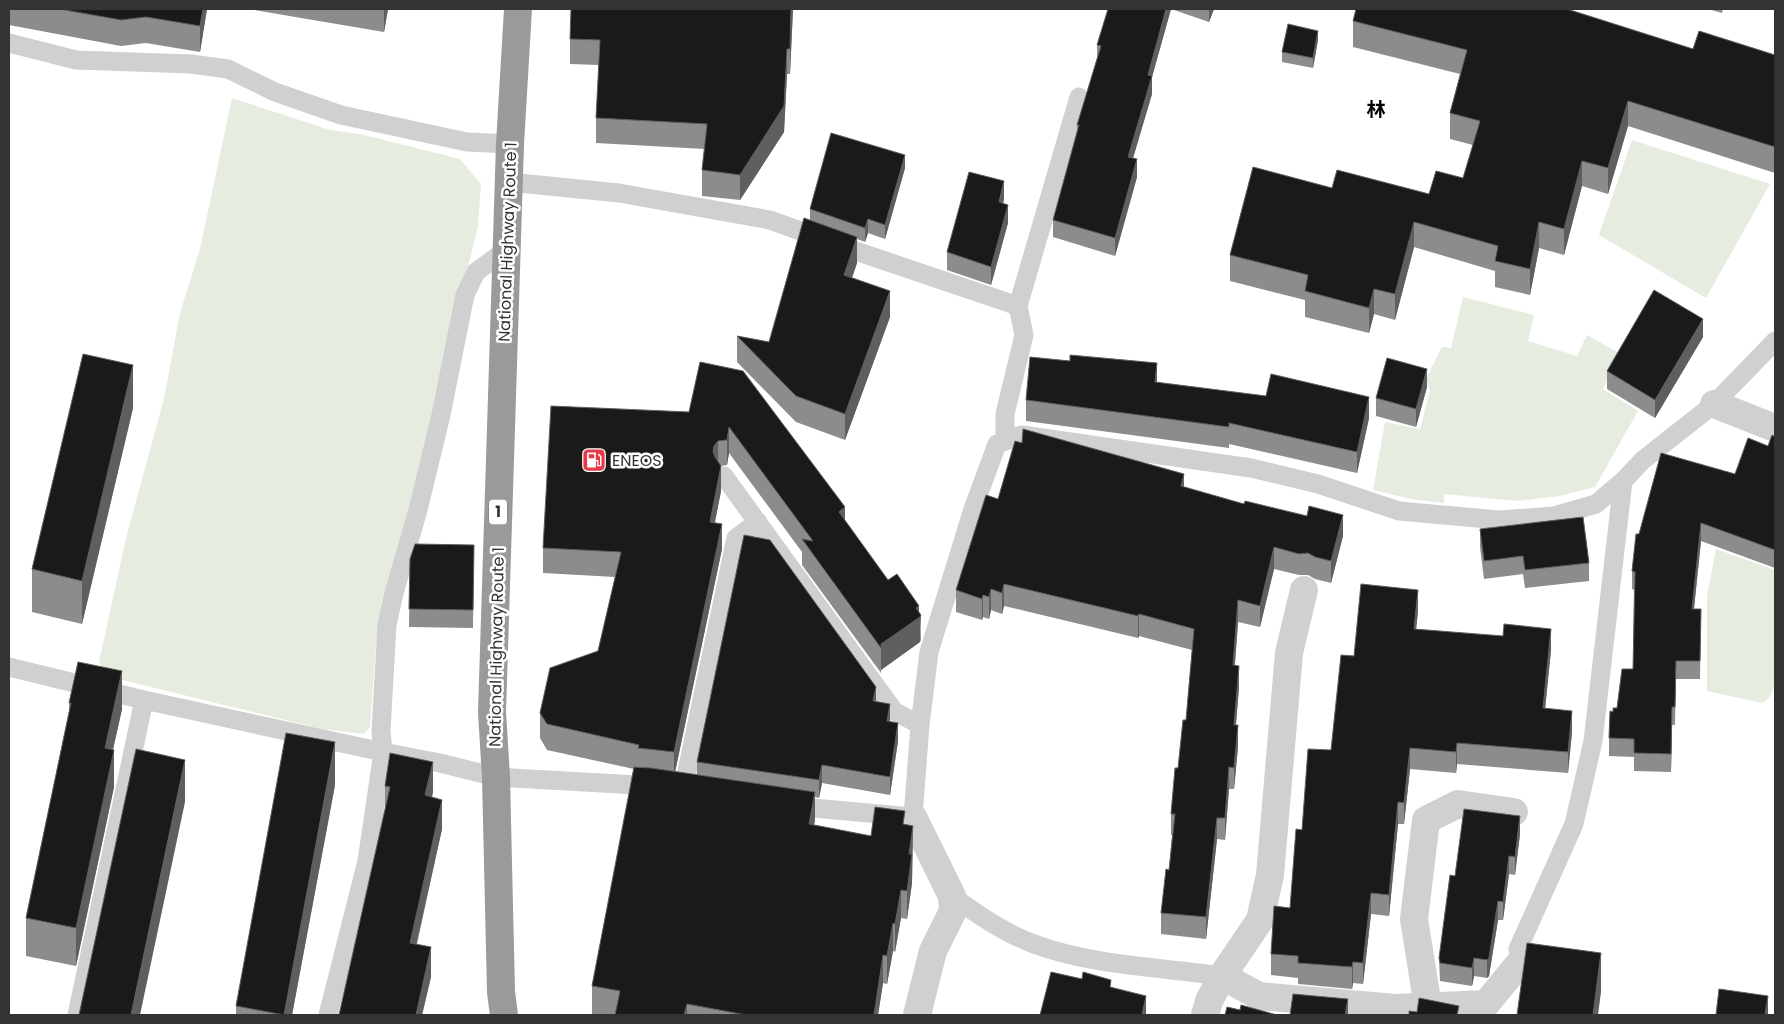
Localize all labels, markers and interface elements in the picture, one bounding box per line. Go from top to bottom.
district label: 林 [1366,96,1386,123]
street label: National Highway Route 1 [493,142,522,342]
fuel station icon: ENEOS [581,447,607,473]
place label: ENEOS [612,449,662,472]
road number: 1 [489,500,507,524]
street label: National Highway Route 1 [483,547,510,747]

